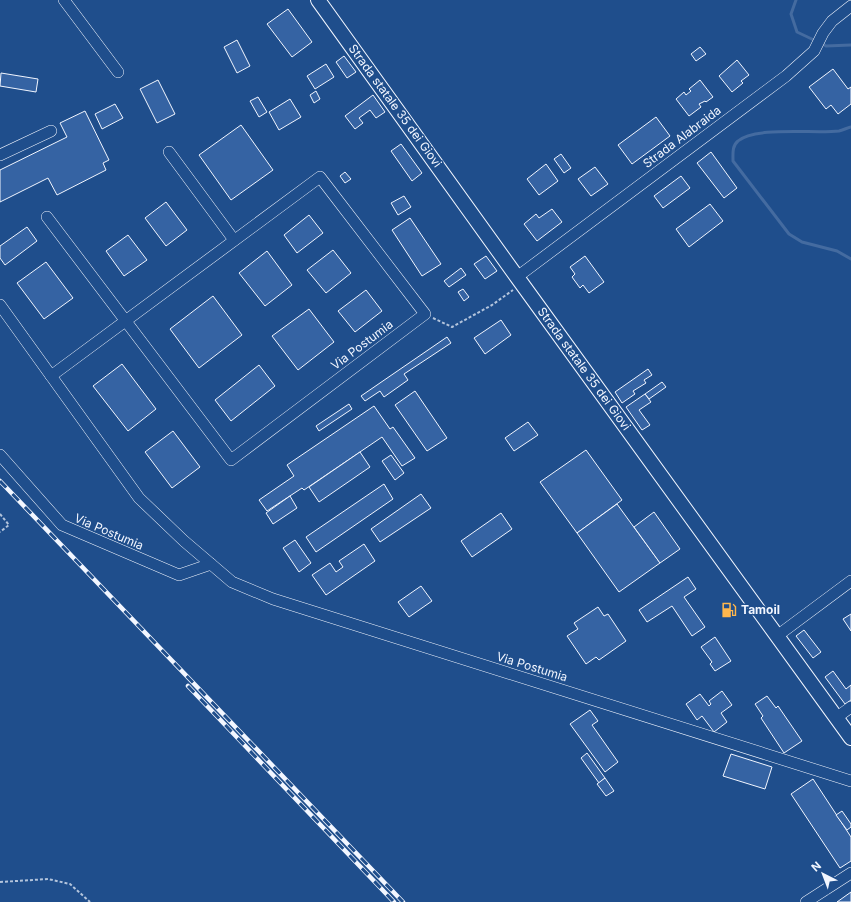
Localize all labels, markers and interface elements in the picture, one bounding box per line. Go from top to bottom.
street label: Strada statale 35 dei Giovi [346,41,445,170]
street label: Strada Alabraida [640,102,724,171]
street label: Strada statale 35 dei Giovi [535,304,634,433]
street label: Via Postumia [328,316,396,373]
street label: Via Postumia [72,510,146,553]
fuel station icon: Tamoil [720,601,738,619]
place label: Tamoil [741,602,780,617]
street label: Via Postumia [495,649,570,684]
north arrow [803,854,843,894]
text: N [809,859,824,875]

